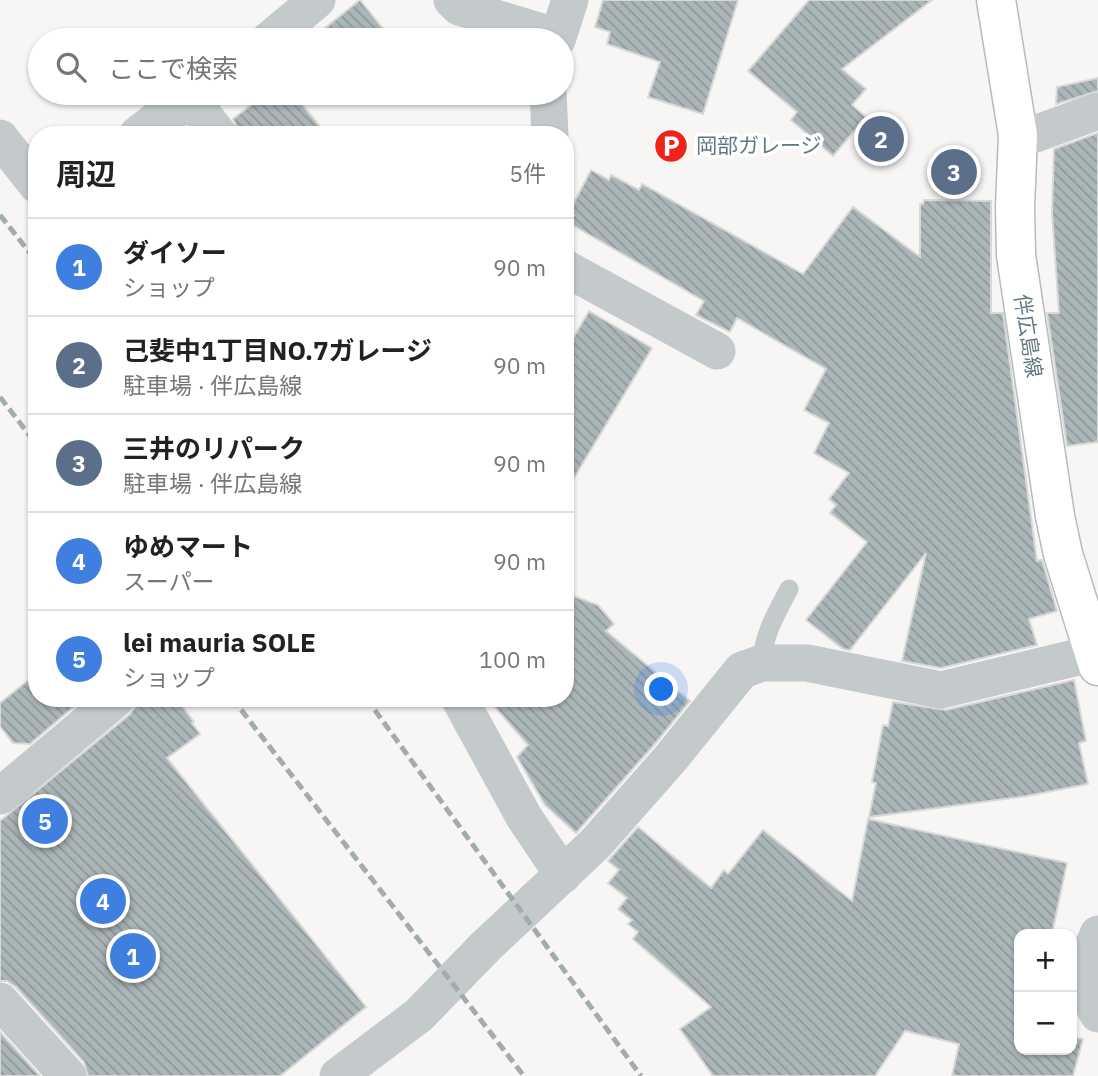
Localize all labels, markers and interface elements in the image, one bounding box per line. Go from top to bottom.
search box [28,28,574,105]
icon: search [52,48,90,86]
text: ここで検索 [108,51,238,85]
pin: 2 [858,113,904,165]
parking icon: 岡部ガレージ [652,127,690,165]
place label: 岡部ガレージ [696,131,822,159]
pin: 3 [931,146,977,198]
text: 周辺 [56,154,116,193]
text: 5件 [509,158,546,188]
text: ダイソー [123,235,227,269]
text: 1 [72,252,86,282]
text: 90 m [493,252,546,282]
text: ショップ [123,272,215,302]
street label: 伴広島線 [1009,292,1049,380]
text: 己斐中1丁目NO.7ガレージ [123,333,432,367]
text: 2 [72,350,86,380]
text: 90 m [493,350,546,380]
text: 駐車場 · 伴広島線 [123,370,302,400]
text: 三井のリパーク [123,431,305,465]
text: 3 [72,448,86,478]
text: 90 m [493,448,546,478]
text: 駐車場 · 伴広島線 [123,468,302,498]
text: ゆめマート [123,529,253,563]
text: 4 [72,546,86,576]
text: 90 m [493,546,546,576]
text: スーパー [123,566,215,596]
text: lei mauria SOLE [123,625,316,659]
text: 5 [72,644,86,674]
text: 100 m [479,644,546,674]
text: ショップ [123,662,215,692]
your location [644,672,678,706]
pin: 5 [22,795,68,847]
pin: 4 [80,875,126,927]
map controls [1014,929,1077,1055]
button: + [1014,929,1077,992]
pin: 1 [110,930,156,982]
button: − [1014,992,1077,1055]

